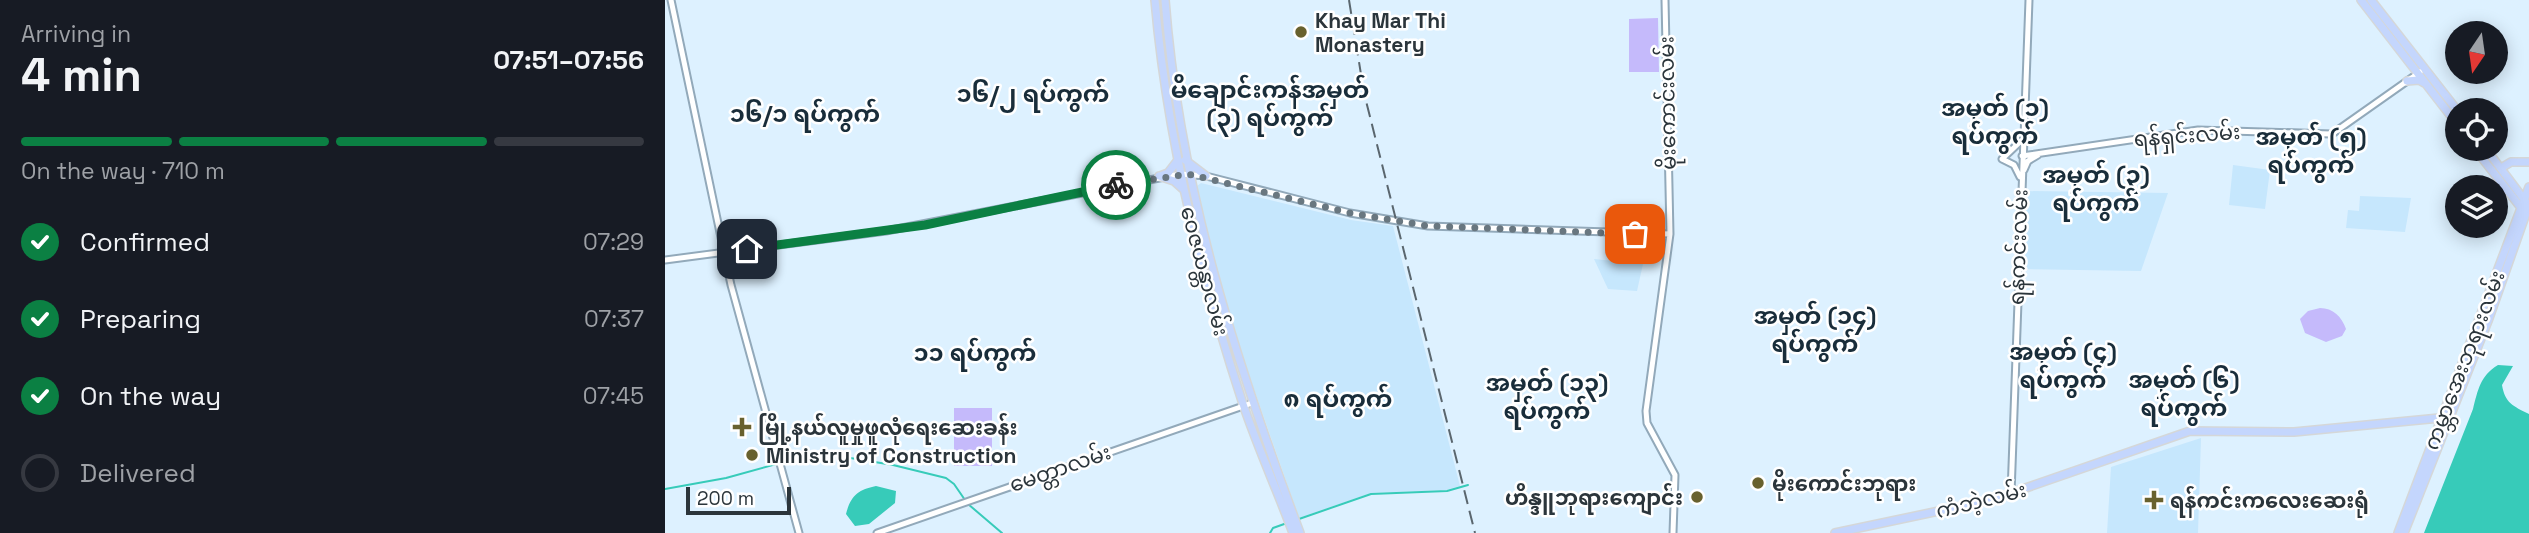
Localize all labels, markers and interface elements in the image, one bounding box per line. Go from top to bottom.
place label: Khay Mar Thi Monastery [1315,7,1446,58]
text: Arriving in [21,19,131,49]
north arrow [2445,21,2508,84]
map controls [2445,21,2508,238]
marker: Khay Mar Thi Monastery [1293,24,1309,40]
street label: မိုးကောင်းလမ်း [1650,36,1686,170]
text: 07:51–07:56 [493,43,644,77]
text: 4 min [21,46,142,104]
district label: မိချောင်းကန်အမှတ် (၃) ရပ်ကွက် [1171,74,1369,137]
district label: ၁၆/၂ ရပ်ကွက် [957,78,1109,113]
district label: အမှတ် (၁) ရပ်ကွက် [1941,92,2049,155]
district label: ၁၆/၁ ရပ်ကွက် [730,98,880,133]
button: locate [2445,98,2508,161]
street label: ရန်ရှင်းလမ်း [2133,116,2241,156]
district label: အမှတ် (၅) ရပ်ကွက် [2256,121,2367,184]
courier [1081,150,1151,220]
text: On the way · 710 m [21,156,225,186]
district label: အမှတ် (၃) ရပ်ကွက် [2042,159,2150,222]
icon: bike [1097,166,1135,204]
button: layers [2445,175,2508,238]
street label: ရန်ကင်းလမ်း [2000,188,2038,306]
street label: ဝေဇယန္တာလမ်း [1171,203,1237,340]
pin [1605,204,1665,264]
icon: bag [1616,215,1654,253]
pin [717,219,777,279]
icon: check [21,223,59,261]
text: Confirmed [80,225,210,259]
text: 07:29 [583,227,644,257]
icon: home [728,230,766,268]
street label: ကမ္ဘာအေးဘုရားလမ်း [2415,266,2514,455]
icon: check [21,300,59,338]
district label: အမှတ် (၁၄) ရပ်ကွက် [1754,300,1876,363]
text: Preparing [80,302,201,336]
text: 07:37 [584,304,644,334]
district label: အမှတ် (၄) ရပ်ကွက် [2009,336,2117,399]
district label: ၁၁ ရပ်ကွက် [914,337,1036,372]
district label: အမှတ် (၆) ရပ်ကွက် [2129,364,2240,427]
district label: အမှတ် (၁၃) ရပ်ကွက် [1486,367,1608,430]
icon: check [21,377,59,415]
text: On the way [80,379,221,413]
text: 07:45 [583,381,644,411]
district label: ၈ ရပ်ကွက် [1284,383,1392,418]
place label: မြို့နယ်လူမှုဖူလုံရေးဆေးခန်း [758,412,1018,445]
marker: မြို့နယ်လူမှုဖူလုံရေးဆေးခန်း [732,417,752,437]
street label: မေတ္တာလမ်း [1005,436,1116,502]
place label: Ministry of Construction [766,442,1016,469]
marker: Ministry of Construction [744,447,760,463]
text: Delivered [80,456,196,490]
place label: မိုးကောင်းဘုရား [1772,468,1916,501]
street label: ကံဘဲ့လမ်း [1932,474,2030,526]
marker: မိုးကောင်းဘုရား [1750,475,1766,491]
place label: ဟိန္ဒူဘုရားကျောင်း [1505,482,1683,516]
scale bar [686,484,791,516]
place label: ရန်ကင်းကလေးဆေးရုံ [2170,485,2369,518]
text: 200 m [697,486,754,511]
marker: ဟိန္ဒူဘုရားကျောင်း [1689,489,1705,505]
marker: ရန်ကင်းကလေးဆေးရုံ [2144,490,2164,510]

